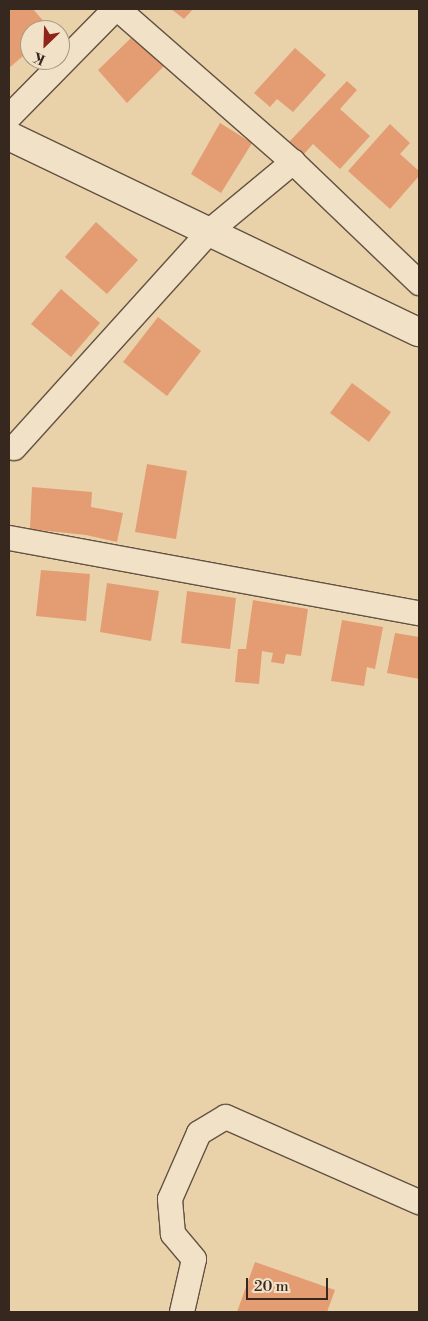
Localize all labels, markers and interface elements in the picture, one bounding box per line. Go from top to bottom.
north arrow [20,20,70,70]
text: K [30,47,48,68]
scale bar [248,1268,330,1300]
text: 20 m [254,1277,289,1296]

